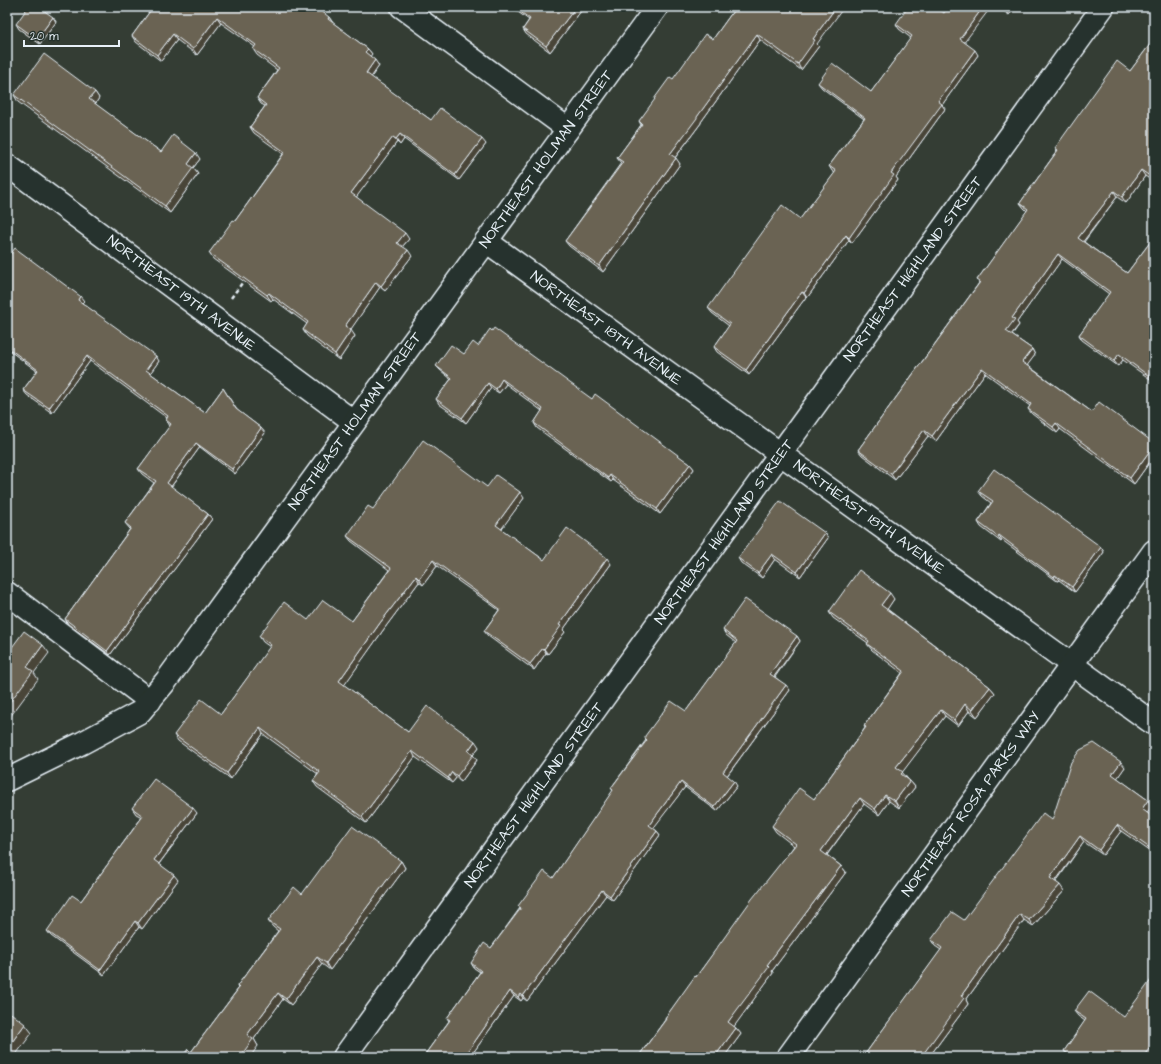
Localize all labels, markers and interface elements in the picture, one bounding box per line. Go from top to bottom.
scale bar [24,22,119,48]
text: 20 m [30,28,59,45]
street label: NORTHEAST HOLMAN STREET [474,65,618,252]
street label: NORTHEAST HIGHLAND STREET [838,171,988,366]
street label: NORTHEAST 19TH AVENUE [102,230,260,356]
street label: NORTHEAST 18TH AVENUE [526,266,686,390]
street label: NORTHEAST HOLMAN STREET [283,327,427,514]
street label: NORTHEAST HIGHLAND STREET [649,434,799,629]
street label: NORTHEAST 18TH AVENUE [789,455,949,579]
street label: NORTHEAST HIGHLAND STREET [459,697,609,892]
street label: NORTHEAST ROSA PARKS WAY [897,707,1045,901]

